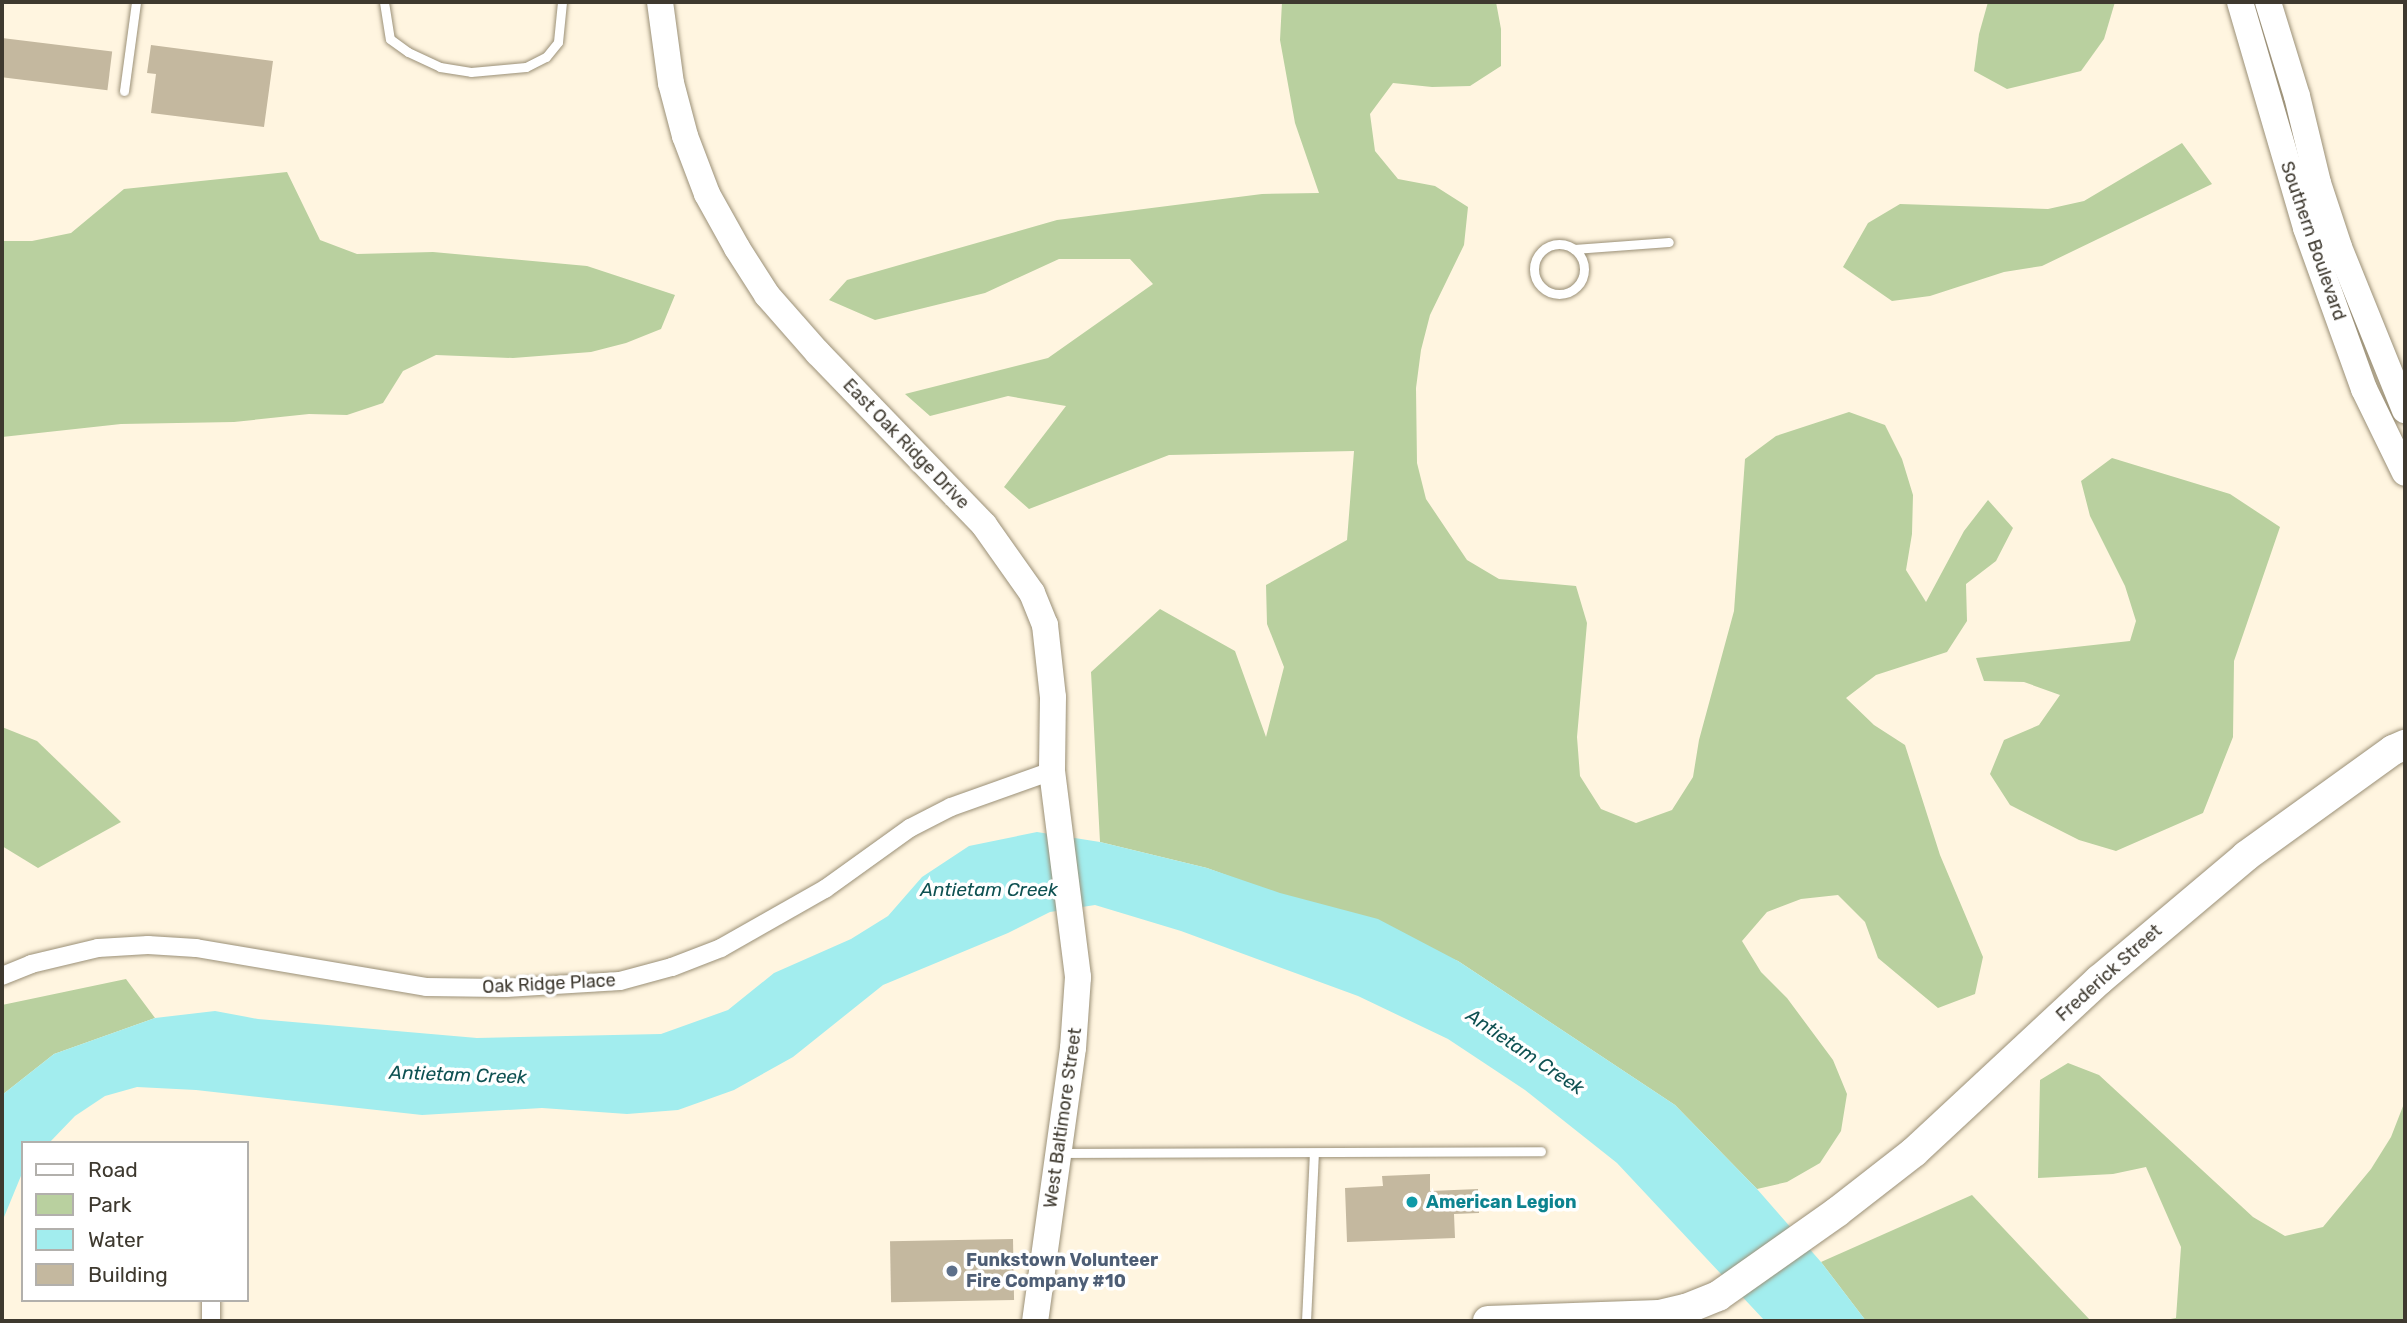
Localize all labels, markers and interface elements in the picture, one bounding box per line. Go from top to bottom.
street label: Southern Boulevard [2276,159,2350,323]
street label: East Oak Ridge Drive [838,374,974,514]
water label: Antietam Creek [920,879,1058,901]
street label: Frederick Street [2052,920,2166,1026]
street label: Oak Ridge Place [482,970,616,998]
water label: Antietam Creek [1462,1004,1588,1100]
street label: West Baltimore Street [1040,1026,1086,1210]
water label: Antietam Creek [389,1061,527,1089]
legend [21,1141,248,1302]
text: Road [88,1157,138,1182]
place label: American Legion [1426,1191,1577,1213]
text: Park [88,1192,132,1217]
marker: American Legion [1404,1194,1420,1210]
text: Water [88,1227,144,1252]
place label: Funkstown Volunteer Fire Company #10 [966,1250,1159,1292]
text: Building [88,1262,168,1287]
marker: Funkstown Volunteer Fire Company #10 [944,1263,960,1279]

